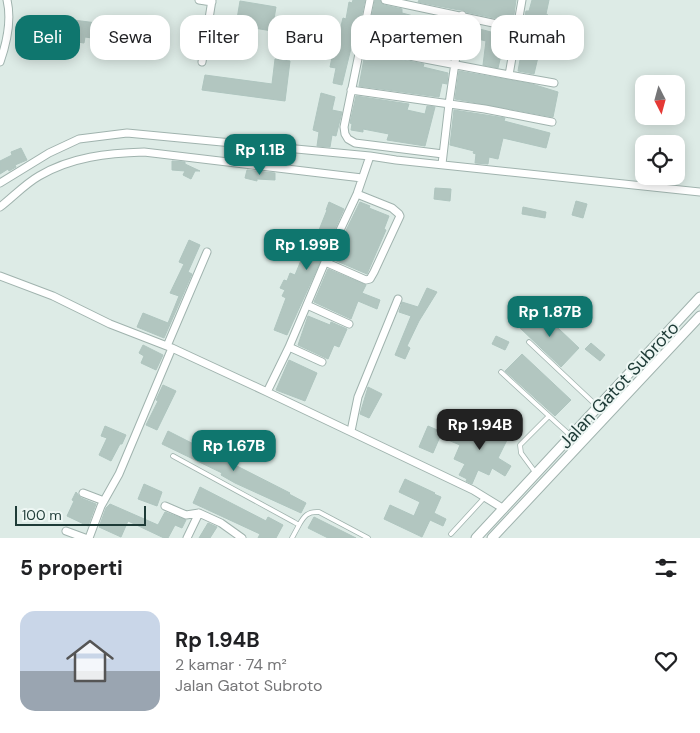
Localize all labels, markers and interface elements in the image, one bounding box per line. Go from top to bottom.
chip: Beli [15,15,80,60]
chip: Sewa [90,15,170,60]
chip: Filter [180,15,258,60]
chip: Baru [268,15,341,60]
chip: Apartemen [351,15,481,60]
chip: Rumah [491,15,584,60]
north arrow [635,75,685,125]
map controls [635,75,685,185]
pin: Rp 1.1B [214,134,306,176]
button: locate [635,135,685,185]
text: Rp 1.1B [235,139,285,160]
pin: Rp 1.99B [255,228,359,271]
text: Rp 1.99B [275,234,339,255]
pin: Rp 1.87B [498,296,602,338]
text: Rp 1.87B [519,301,581,322]
street label: Jalan Gatot Subroto [554,316,684,454]
pin: Rp 1.94B [428,408,532,451]
text: Rp 1.94B [448,414,512,435]
pin: Rp 1.67B [182,430,286,472]
text: Rp 1.67B [203,435,265,456]
scale bar [15,503,146,526]
text: 100 m [22,506,62,524]
text: 5 properti [20,554,123,582]
icon: filters [652,554,680,582]
text: Rp 1.94B [175,626,260,654]
icon: home [60,631,120,691]
icon: heart [652,647,680,675]
text: 2 kamar · 74 m² [175,654,287,675]
text: Jalan Gatot Subroto [175,675,323,696]

